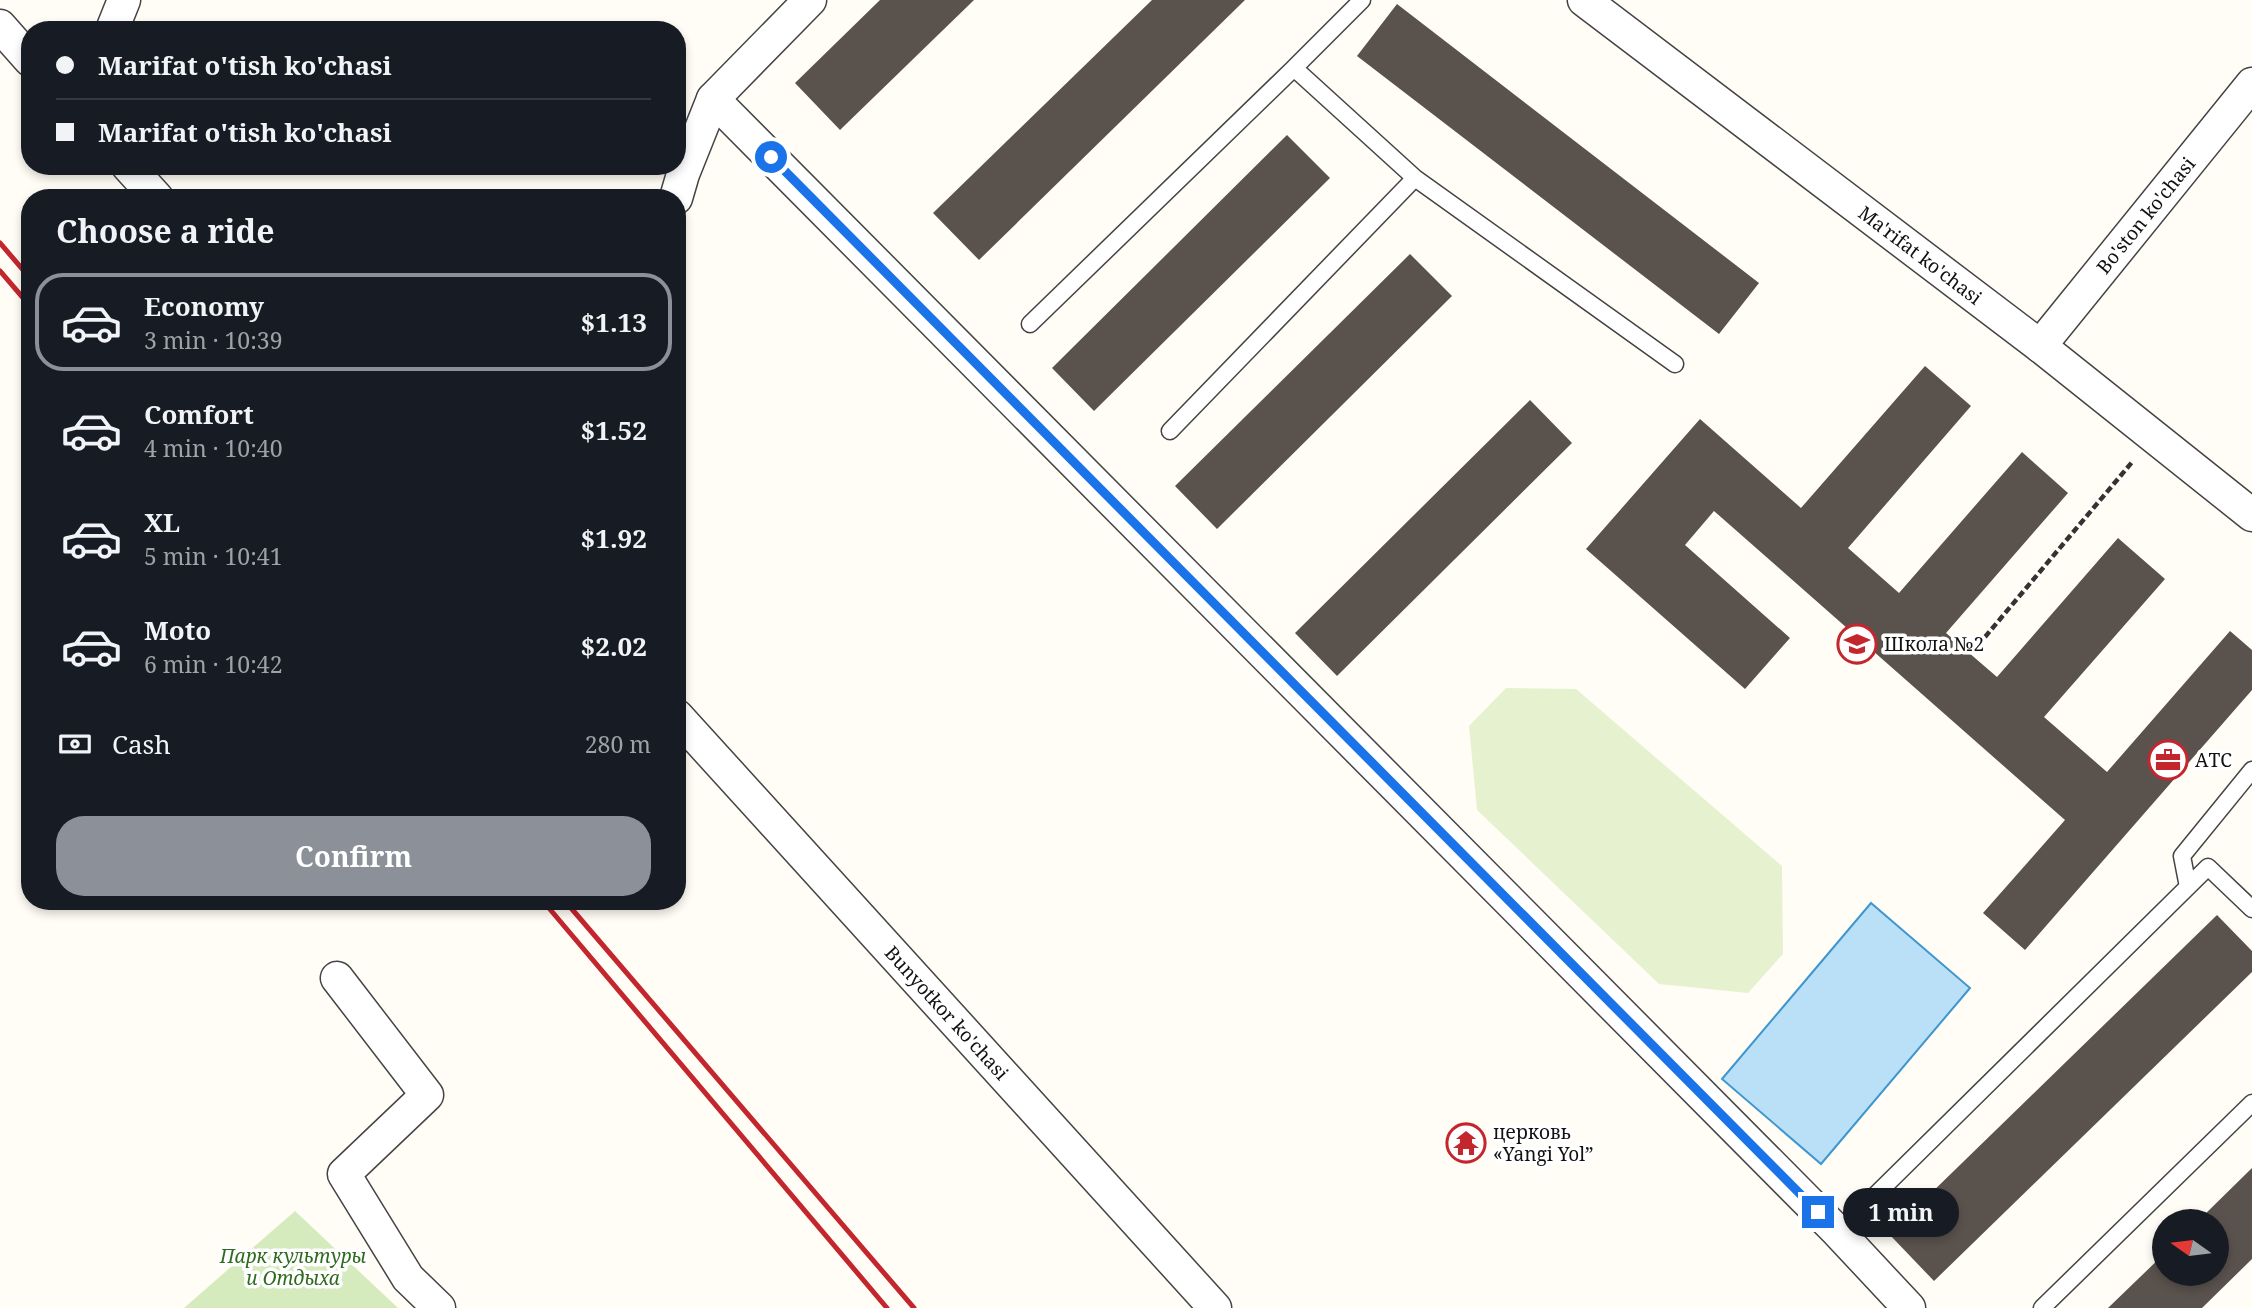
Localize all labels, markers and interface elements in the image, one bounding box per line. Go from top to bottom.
text: Marifat o'tish ko'chasi [98,47,392,83]
text: Marifat o'tish ko'chasi [98,114,392,150]
route start [755,141,787,173]
street label: Bo'ston ko'chasi [2090,151,2201,279]
street label: Ma'rifat ko'chasi [1853,200,1987,310]
text: Choose a ride [56,209,275,252]
text: Economy [144,288,264,324]
icon: car [60,291,123,354]
text: $1.13 [581,304,647,340]
text: 3 min · 10:39 [144,324,282,356]
text: Comfort [144,396,254,432]
icon: car [60,399,123,462]
text: $1.52 [581,412,647,448]
text: 4 min · 10:40 [144,432,282,464]
text: XL [144,504,180,540]
icon: car [60,507,123,570]
text: $1.92 [581,520,647,556]
text: 5 min · 10:41 [144,540,282,572]
text: Moto [144,612,211,648]
icon: car [60,615,123,678]
school or university icon: Школа №2 [1836,623,1878,665]
text: $2.02 [581,628,647,664]
place label: Школа №2 [1884,631,1984,657]
text: 6 min · 10:42 [144,648,282,680]
icon: cash [56,725,94,763]
text: Cash [112,726,171,762]
text: 280 m [585,728,651,760]
office icon: АТС [2147,739,2189,781]
place label: АТС [2195,747,2232,773]
button: Confirm [56,816,651,896]
street label: Bunyotkor ko'chasi [879,940,1014,1085]
place label: церковь «Yangi Yol” [1493,1119,1594,1167]
temple icon: церковь «Yangi Yol” [1445,1122,1487,1164]
callout: 1 min [1842,1188,1958,1236]
route end [1802,1196,1834,1228]
text: 1 min [1868,1196,1934,1228]
north arrow [2152,1209,2230,1286]
map controls [2152,1209,2229,1286]
park label: Парк культуры и Отдыха [219,1243,367,1291]

